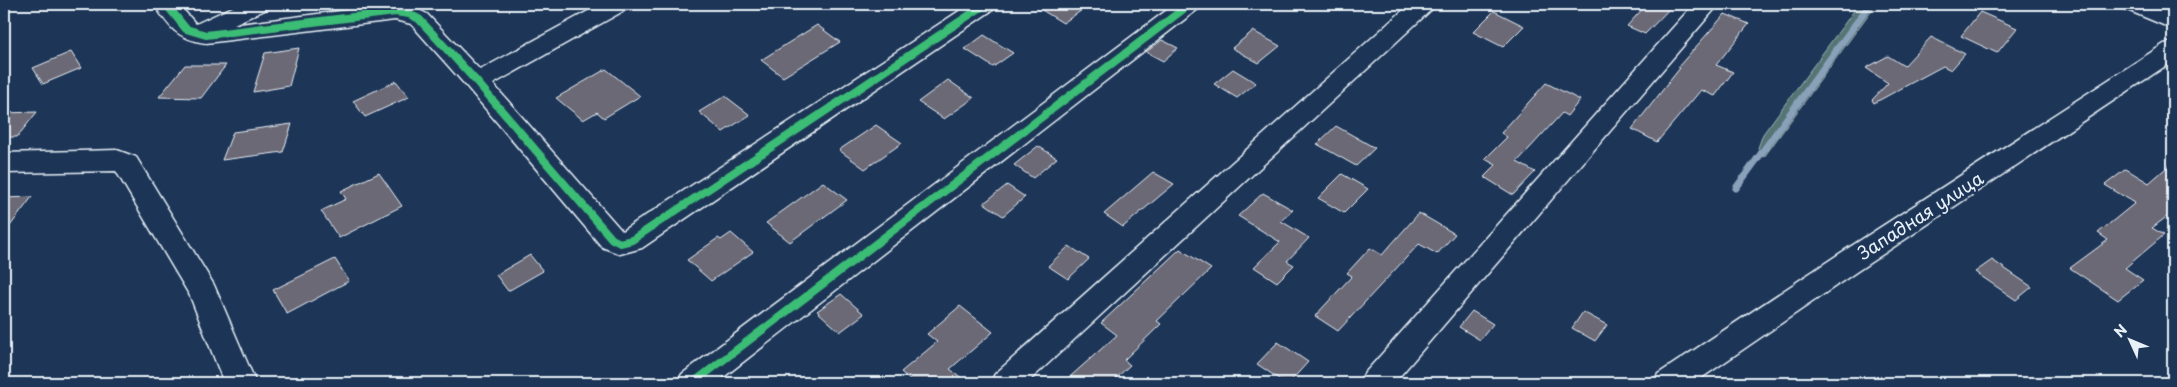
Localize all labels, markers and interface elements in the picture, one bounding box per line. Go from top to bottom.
street label: Западная улица [1852,164,1989,266]
north arrow [2104,314,2154,364]
text: N [2109,319,2132,342]

